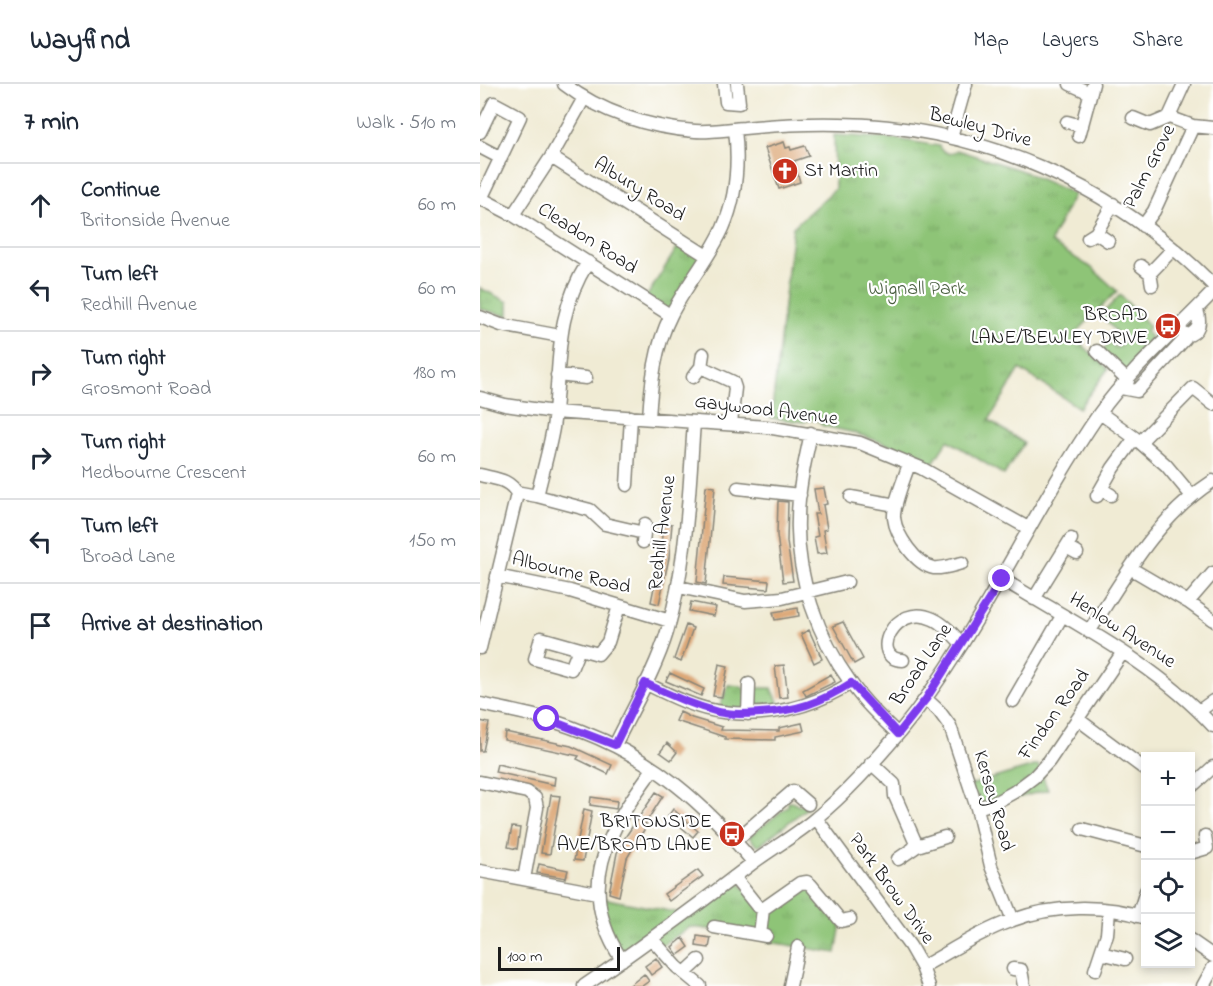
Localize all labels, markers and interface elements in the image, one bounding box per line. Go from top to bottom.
text: Wayfind [30,21,130,62]
text: Map [973,26,1009,56]
text: Layers [1042,26,1099,56]
text: Share [1132,26,1183,56]
street label: Bewley Drive [924,100,1035,156]
text: 7 min [24,104,79,142]
text: Walk · 510 m [356,109,456,138]
street label: Palm Grove [1116,120,1184,214]
street label: Albury Road [587,150,691,230]
church icon: St Martin [770,156,800,186]
place label: St Martin [804,157,878,186]
text: Continue [81,175,160,207]
icon: ahead [24,189,57,222]
text: 60 m [418,191,456,220]
street label: Cleadon Road [531,196,643,282]
text: Britonside Avenue [81,207,230,236]
text: Turn left [81,259,158,291]
icon: left [24,273,57,306]
text: 60 m [418,275,456,304]
park label: Wignall Park [868,275,966,305]
text: Redhill Avenue [81,291,197,320]
place label: BROAD LANE/BEWLEY DRIVE [971,301,1148,353]
bus stop icon: BROAD LANE/BEWLEY DRIVE [1153,311,1183,341]
text: Turn right [81,343,166,375]
icon: right [24,357,57,390]
text: 180 m [413,359,456,388]
text: Grosmont Road [81,375,211,404]
street label: Gaywood Avenue [693,388,839,434]
text: Turn right [81,427,166,459]
icon: right [24,441,57,474]
text: 60 m [418,443,456,472]
text: Medbourne Crescent [81,459,246,488]
street label: Redhill Avenue [642,474,684,592]
text: Turn left [81,511,158,543]
icon: left [24,525,57,558]
text: 150 m [409,527,456,556]
text: Broad Lane [81,543,175,572]
street label: Albourne Road [509,545,633,603]
route end [988,565,1014,591]
street label: Henlow Avenue [1063,586,1181,676]
icon: arrive [24,609,57,642]
text: Arrive at destination [81,609,263,641]
street label: Broad Lane [883,618,960,713]
street label: Findon Road [1011,663,1098,767]
route start [533,705,559,731]
street label: Kersey Road [965,747,1021,855]
map controls [1141,752,1195,968]
button: + [1141,752,1195,806]
button: − [1141,806,1195,860]
place label: BRITONSIDE AVE/BROAD LANE [557,808,712,860]
bus stop icon: BRITONSIDE AVE/BROAD LANE [717,819,747,849]
street label: Park Brow Drive [841,827,941,951]
button: locate [1141,860,1195,914]
button: layers [1141,914,1195,968]
scale bar [498,944,620,972]
text: 100 m [507,945,542,969]

